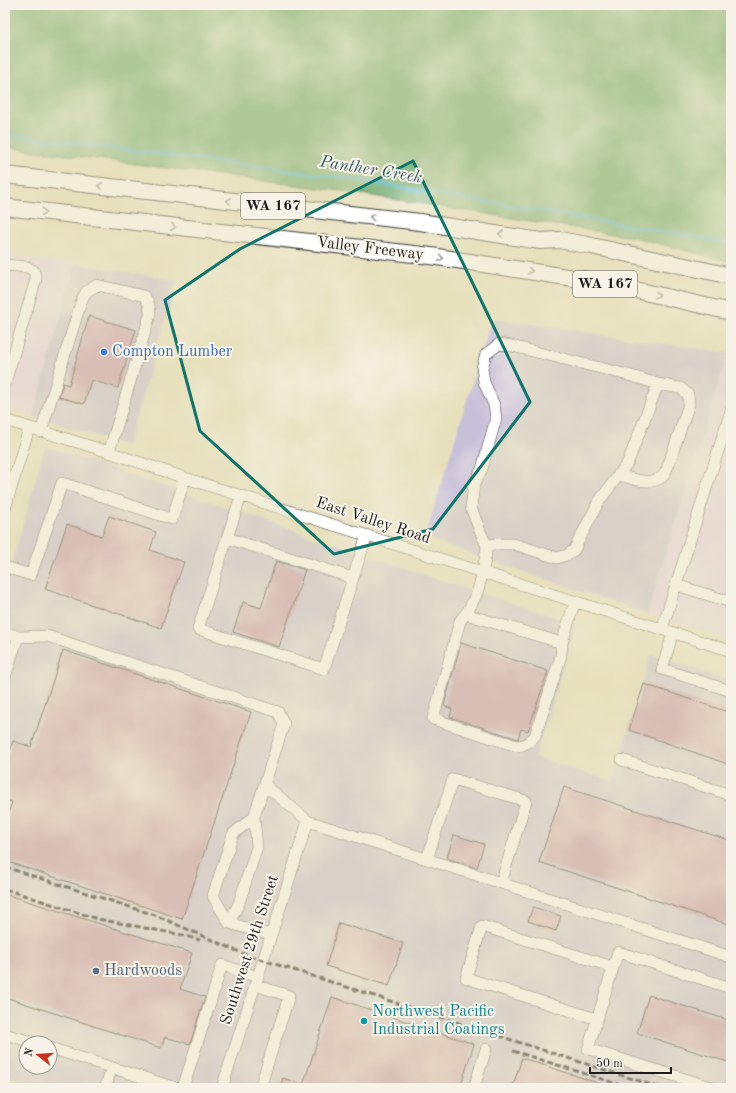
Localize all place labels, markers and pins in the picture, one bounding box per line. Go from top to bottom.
place label: Compton Lumber [112,344,233,360]
marker: Compton Lumber [99,347,109,357]
place label: Hardwoods [104,963,182,979]
marker: Hardwoods [91,966,101,976]
place label: Northwest Pacific Industrial Coatings [372,1004,505,1038]
marker: Northwest Pacific Industrial Coatings [359,1016,369,1026]

